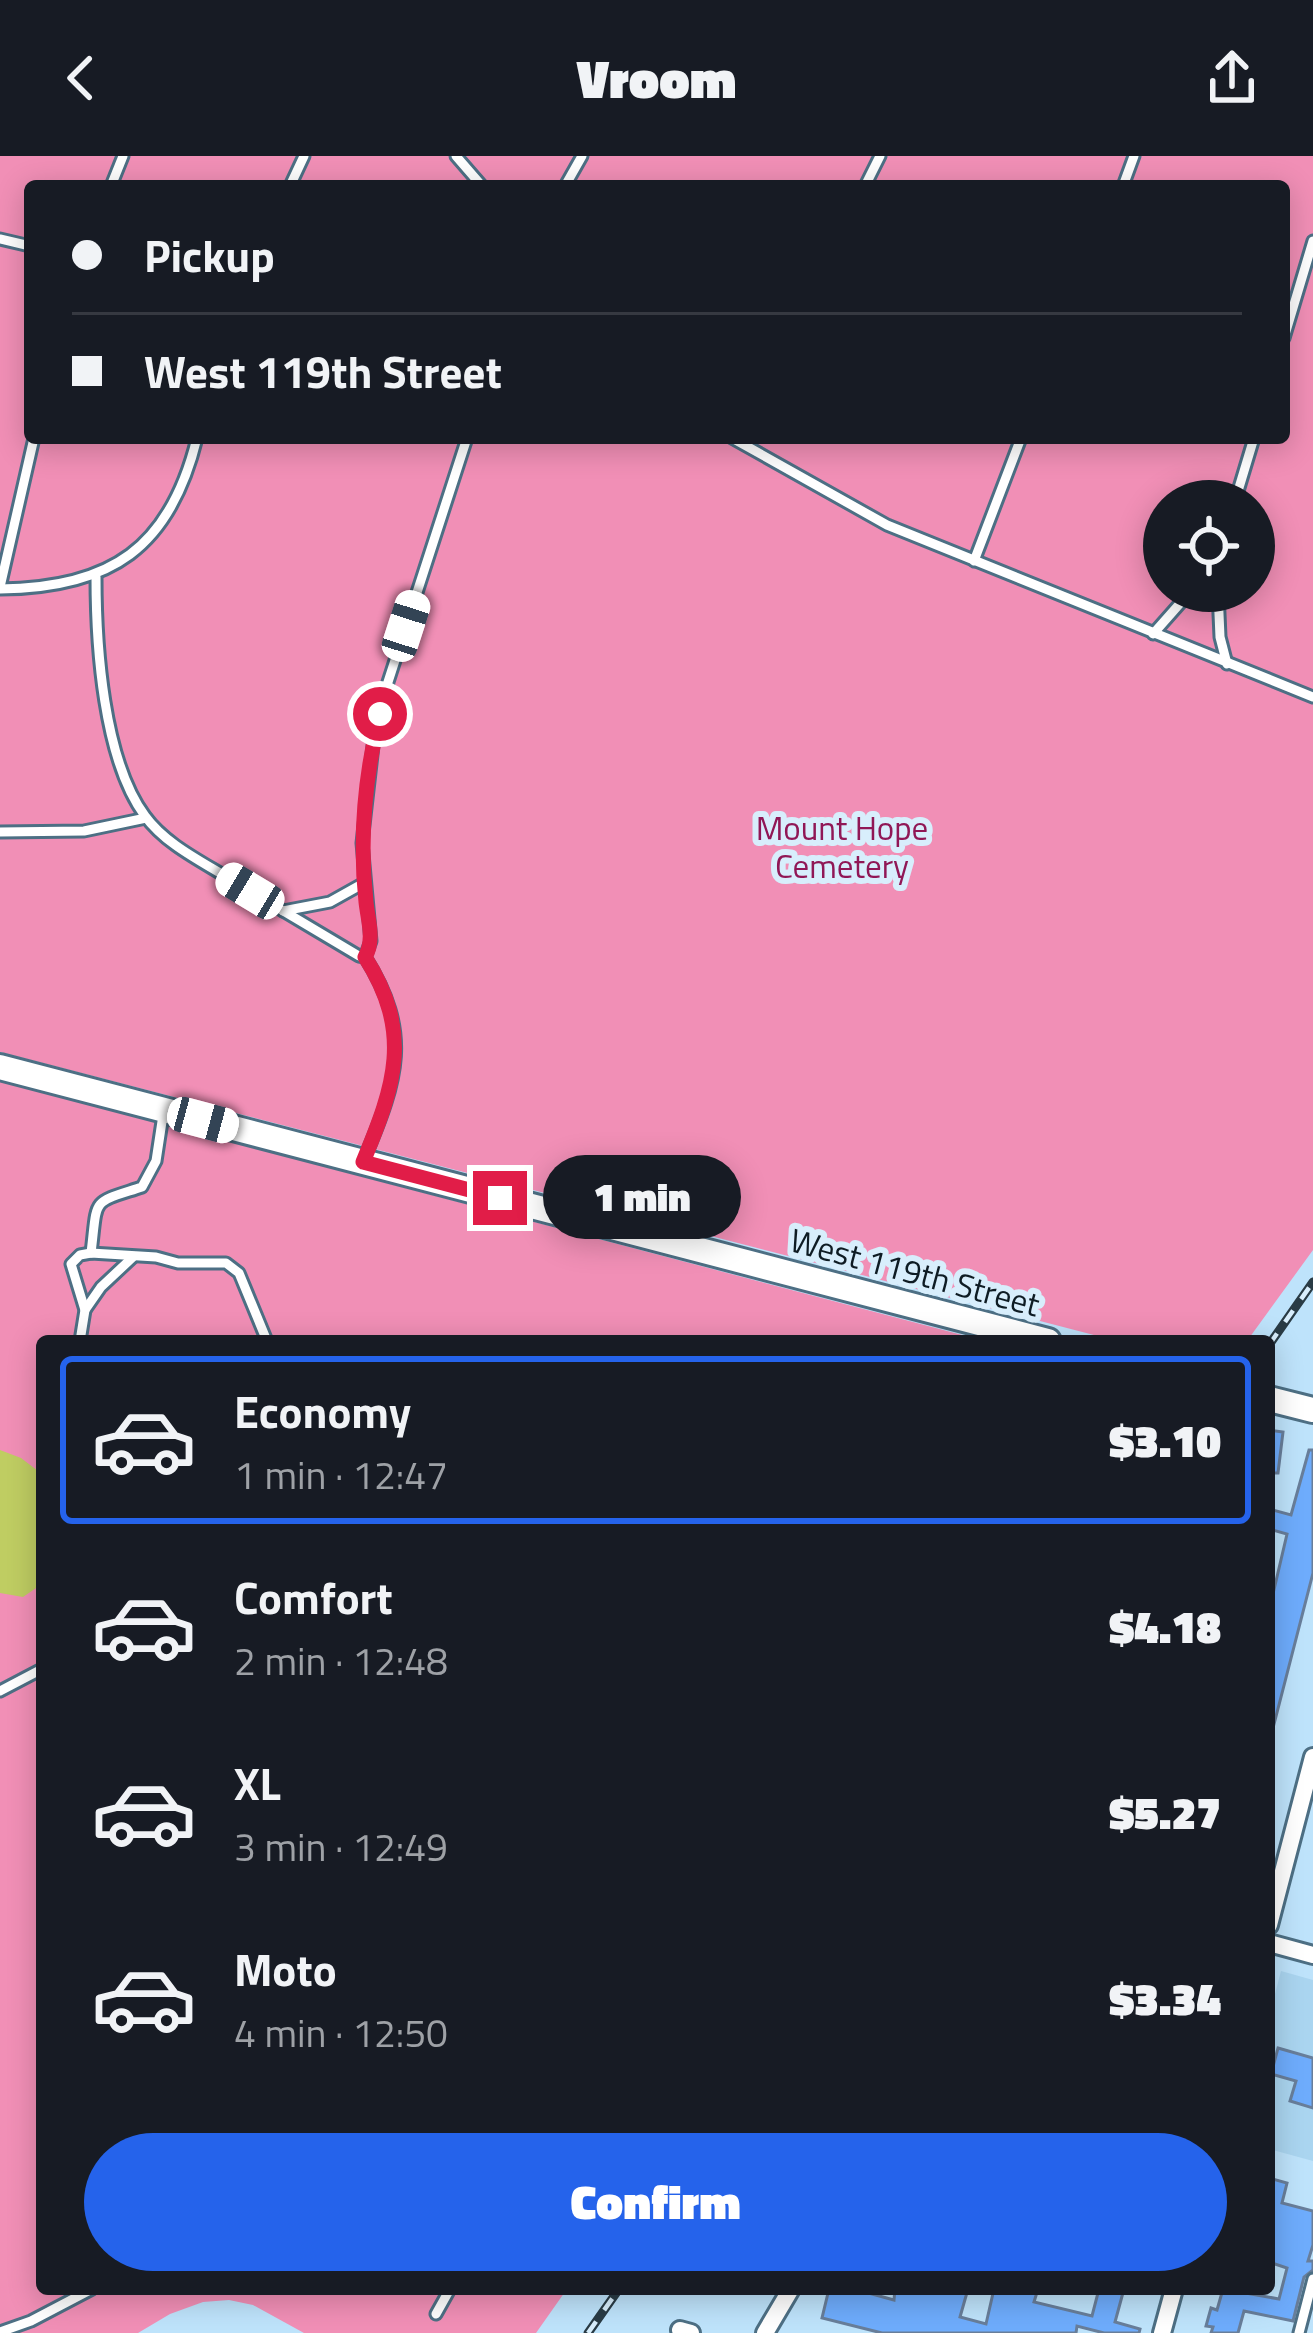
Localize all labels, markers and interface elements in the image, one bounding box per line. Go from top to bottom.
text: Vroom [577,37,736,119]
icon: back [48,45,114,111]
icon: share [1199,45,1265,111]
text: Pickup [144,221,275,289]
text: West 119th Street [144,337,502,405]
map controls [1143,480,1275,612]
button: locate [1143,480,1275,612]
car [378,586,434,666]
route start [353,687,407,741]
park label: Mount Hope Cemetery [756,803,928,891]
car [210,857,290,925]
car [164,1093,242,1147]
callout: 1 min [542,1156,740,1240]
text: 1 min [594,1167,690,1226]
route end [473,1171,527,1225]
street label: West 119th Street [785,1215,1046,1329]
text: Economy [234,1377,411,1445]
icon: car [90,1386,198,1494]
text: $3.10 [1109,1406,1221,1474]
text: 1 min · 12:47 [234,1445,448,1504]
text: Comfort [234,1563,393,1631]
icon: car [90,1572,198,1680]
text: $4.18 [1109,1592,1221,1660]
text: 2 min · 12:48 [234,1631,448,1690]
text: XL [234,1749,281,1817]
icon: car [90,1758,198,1866]
text: $5.27 [1109,1778,1221,1846]
text: 3 min · 12:49 [234,1817,448,1876]
text: Moto [234,1935,337,2003]
icon: car [90,1944,198,2052]
text: $3.34 [1109,1964,1221,2032]
text: 4 min · 12:50 [234,2003,448,2062]
button: Confirm [84,2133,1227,2271]

